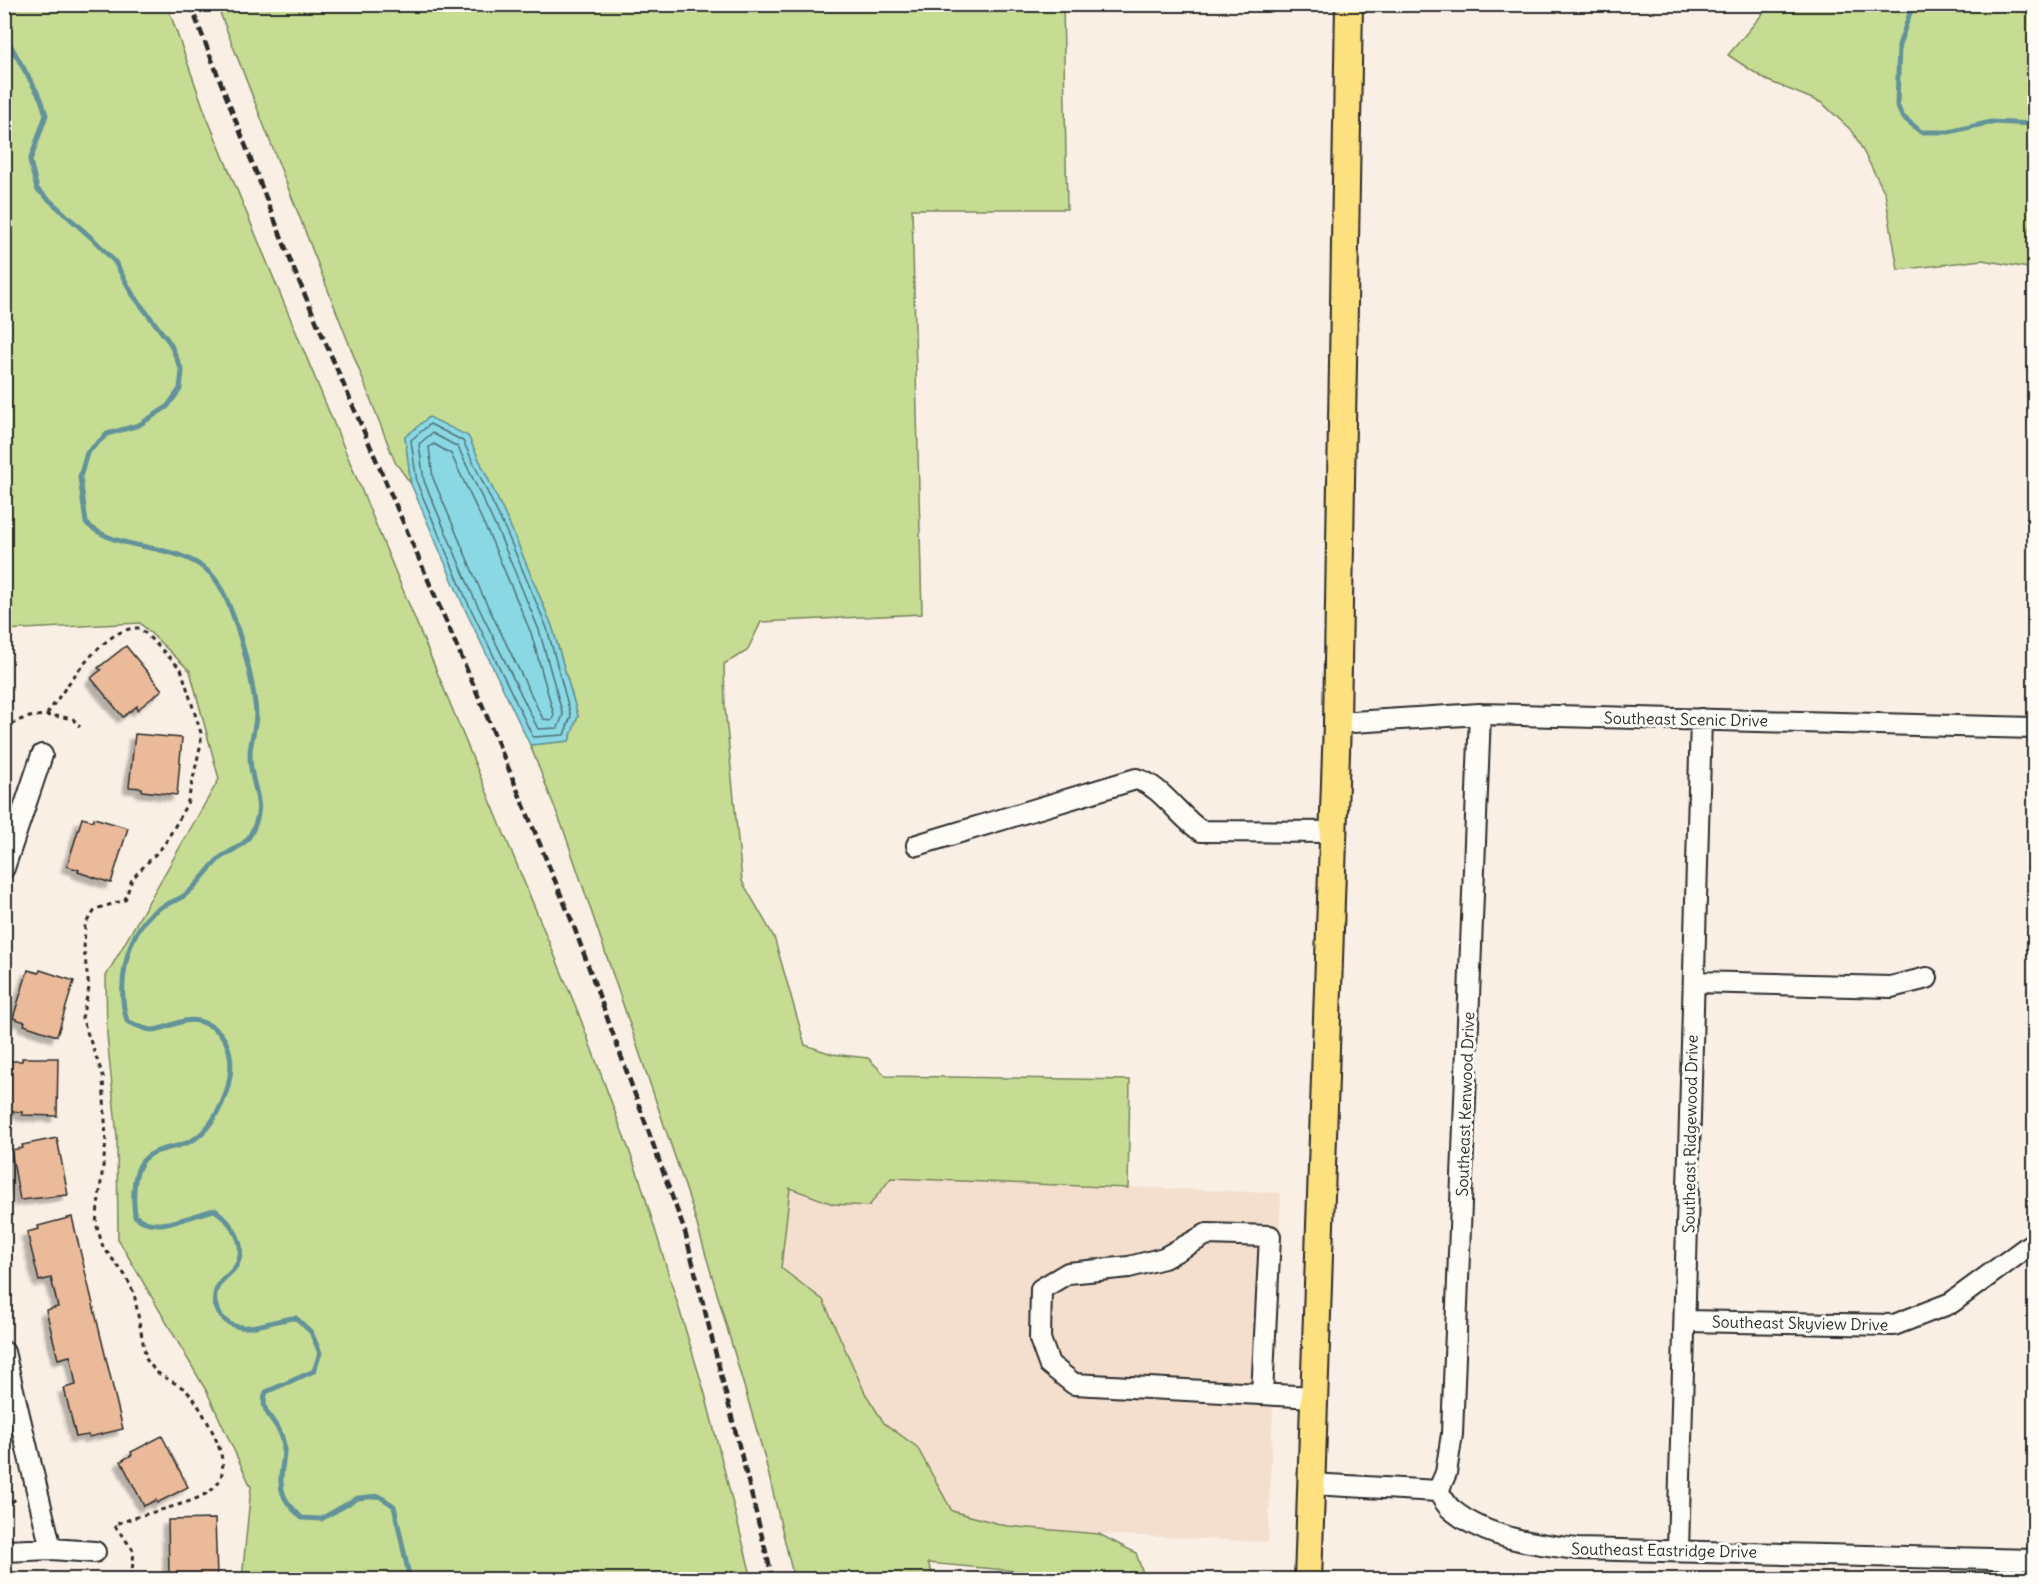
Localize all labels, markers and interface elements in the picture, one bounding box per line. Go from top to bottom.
street label: Southeast Scenic Drive [1604,708,1768,730]
street label: Southeast Kenwood Drive [1452,1011,1478,1197]
street label: Southeast Ridgewood Drive [1678,1035,1702,1233]
street label: Southeast Skyview Drive [1712,1311,1888,1335]
street label: Southeast Eastridge Drive [1571,1538,1757,1562]

